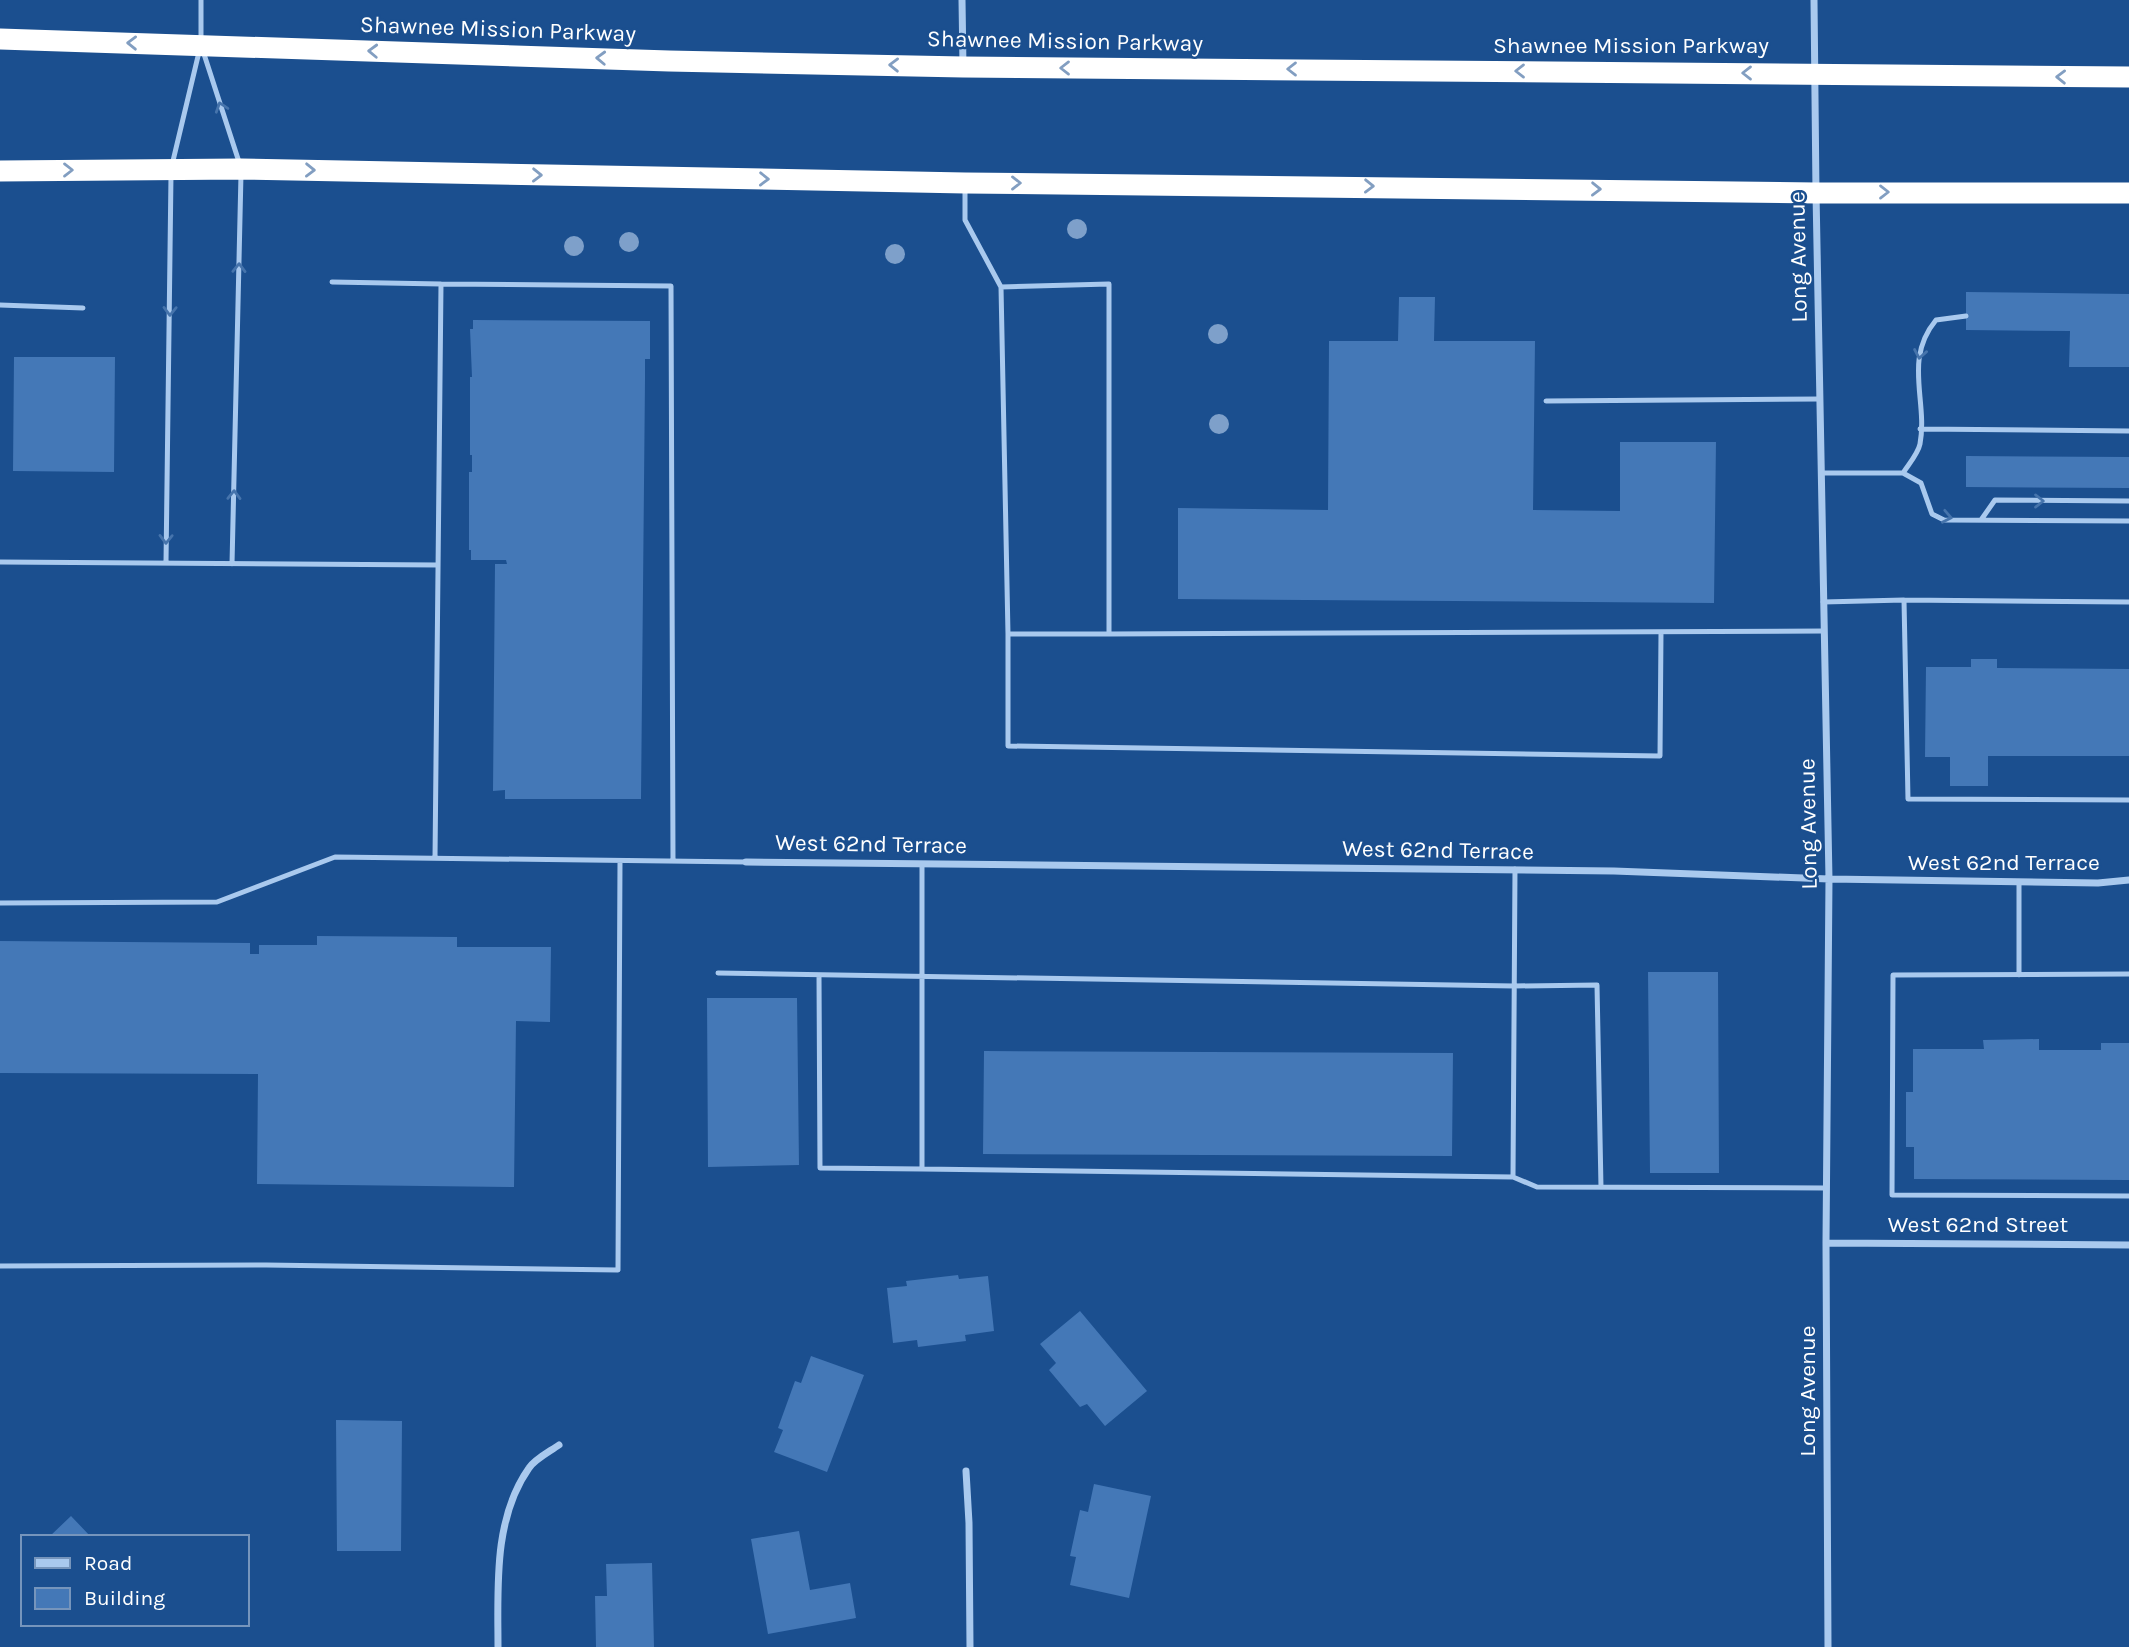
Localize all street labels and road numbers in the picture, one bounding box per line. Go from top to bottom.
street label: Shawnee Mission Parkway [360,11,637,47]
street label: Shawnee Mission Parkway [927,25,1204,57]
street label: Shawnee Mission Parkway [1493,32,1769,59]
street label: Long Avenue [1783,191,1813,323]
street label: Long Avenue [1793,758,1823,890]
street label: West 62nd Terrace [775,829,967,859]
street label: West 62nd Terrace [1342,835,1534,865]
street label: West 62nd Terrace [1908,849,2100,876]
street label: West 62nd Street [1888,1211,2069,1238]
street label: Long Avenue [1794,1325,1821,1457]

